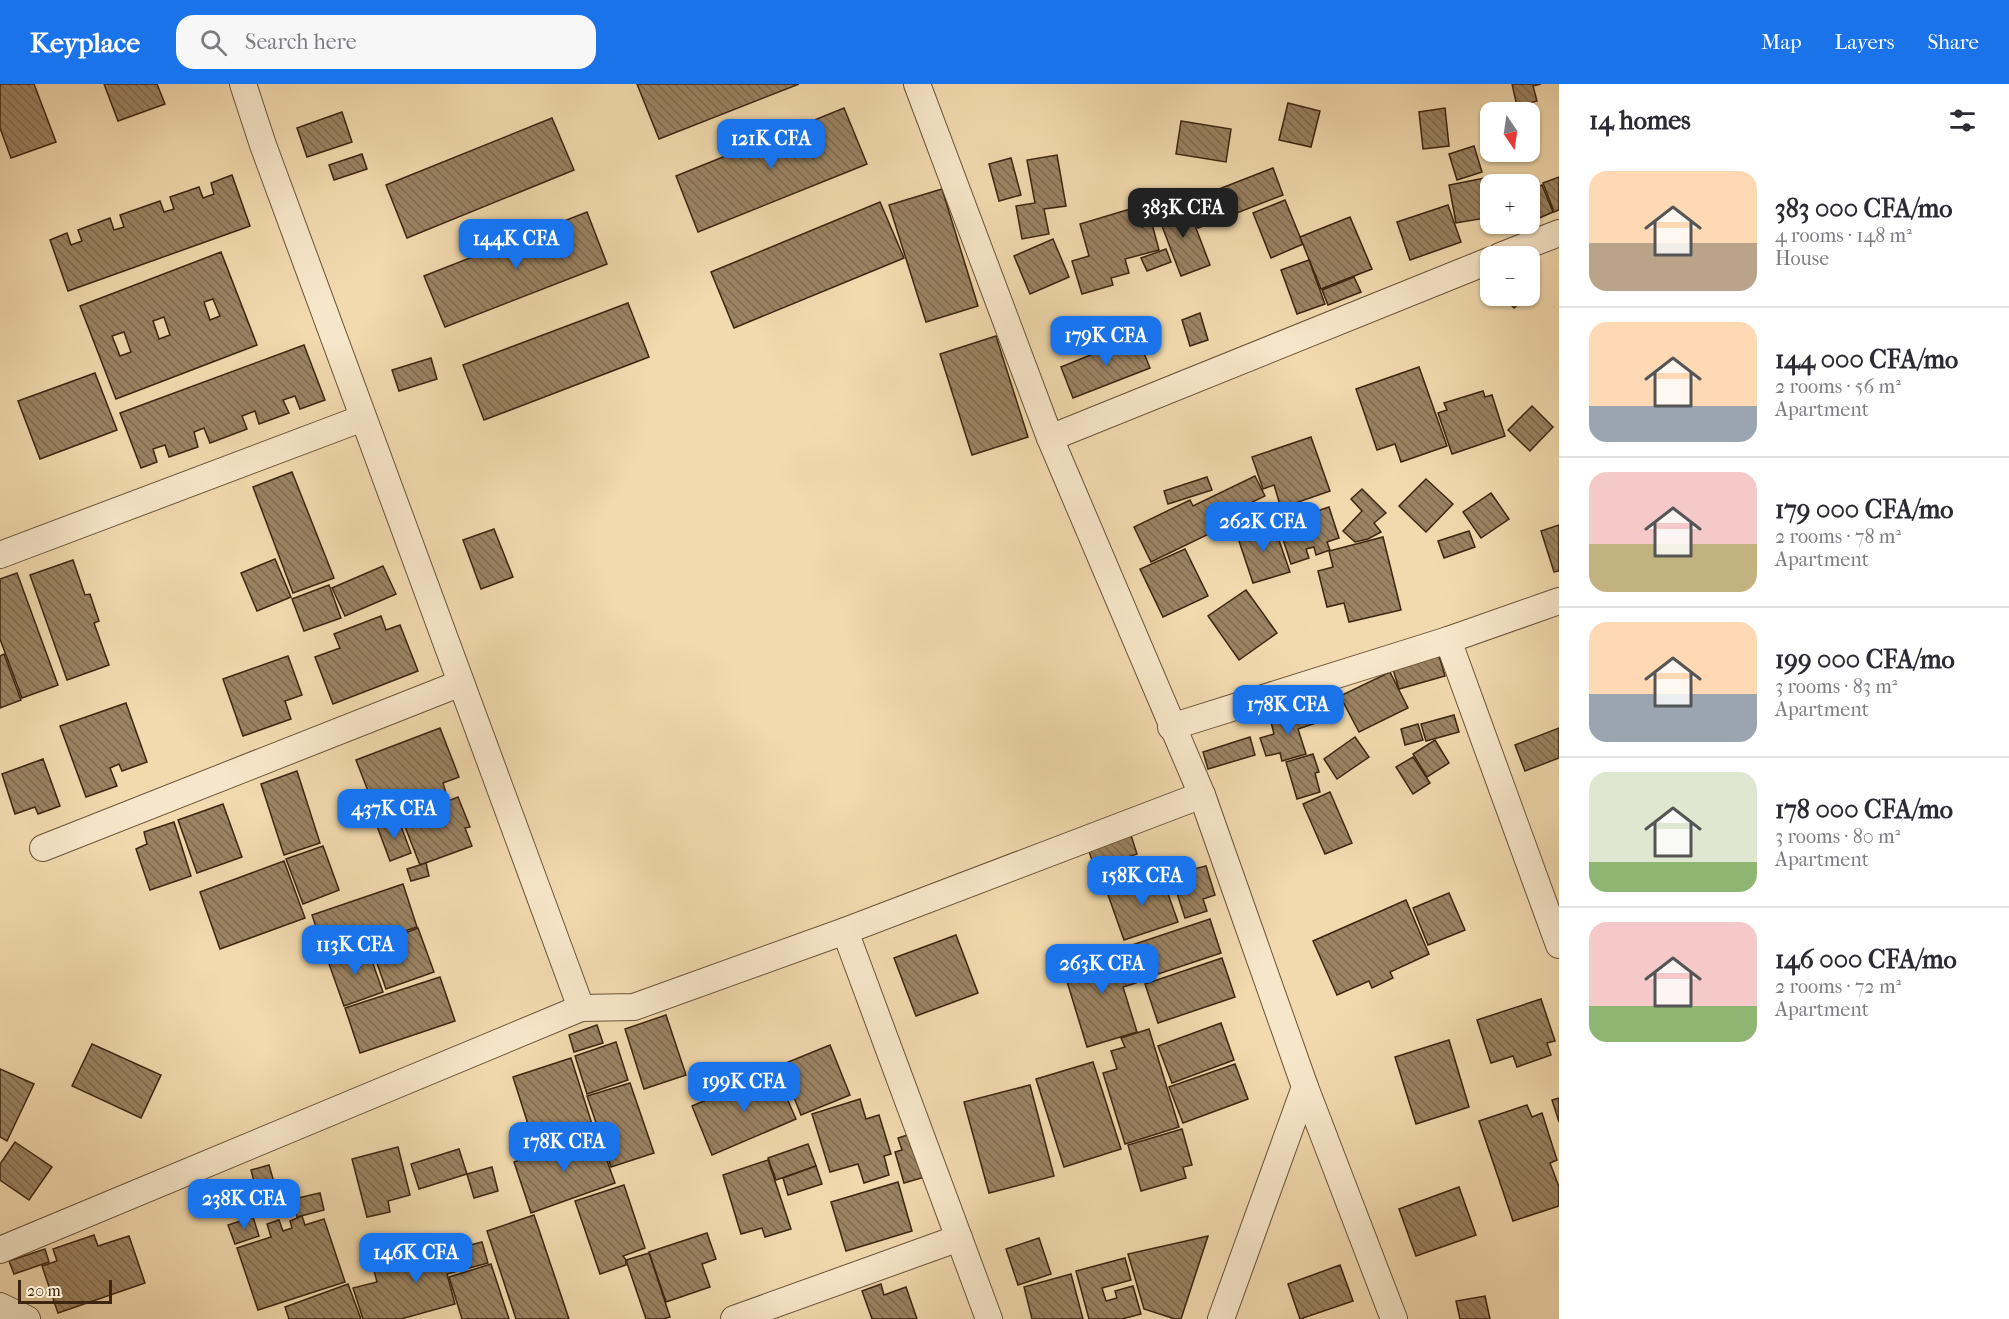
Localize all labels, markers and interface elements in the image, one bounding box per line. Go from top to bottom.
search box [176,15,596,69]
text: Keyplace [30,26,140,59]
icon: search [197,26,230,59]
text: Search here [245,29,357,55]
text: Map [1761,30,1802,54]
text: Layers [1835,30,1894,54]
text: Share [1927,30,1979,54]
north arrow [1480,102,1540,162]
map controls [1480,102,1540,306]
icon: filters [1946,104,1979,137]
text: 14 homes [1589,105,1691,136]
pin: 121K CFA [709,119,833,170]
text: 121K CFA [731,127,811,150]
button: + [1480,174,1540,234]
pin: 383K CFA [1121,188,1245,239]
text: 383 000 CFA/mo [1775,193,1953,224]
icon: home [1637,195,1709,267]
text: 383K CFA [1142,196,1224,219]
pin: 144K CFA [454,219,578,270]
text: 4 rooms · 148 m² [1775,224,1912,247]
text: 144K CFA [473,227,559,250]
button: − [1480,246,1540,306]
text: House [1775,247,1829,270]
pin: 179K CFA [1044,316,1168,367]
text: 179K CFA [1065,324,1147,347]
text: 144 000 CFA/mo [1775,344,1958,375]
icon: home [1637,346,1709,418]
text: 2 rooms · 56 m² [1775,375,1901,398]
text: Apartment [1775,398,1869,421]
text: 179 000 CFA/mo [1775,494,1954,525]
icon: home [1637,496,1709,568]
pin: 262K CFA [1201,502,1325,553]
text: 262K CFA [1219,510,1307,533]
text: 2 rooms · 78 m² [1775,525,1901,548]
text: Apartment [1775,548,1869,571]
text: 199 000 CFA/mo [1775,644,1955,675]
icon: home [1637,646,1709,718]
text: 3 rooms · 83 m² [1775,675,1898,698]
pin: 178K CFA [1226,685,1350,736]
text: 178K CFA [1247,693,1329,716]
text: Apartment [1775,698,1869,721]
pin: 437K CFA [332,789,456,840]
text: 178 000 CFA/mo [1775,794,1953,825]
icon: home [1637,796,1709,868]
text: 437K CFA [351,797,437,820]
text: 3 rooms · 80 m² [1775,825,1900,848]
text: Apartment [1775,848,1869,871]
pin: 158K CFA [1080,856,1204,907]
text: 158K CFA [1101,864,1183,887]
pin: 113K CFA [293,925,417,976]
text: 113K CFA [316,933,394,956]
pin: 263K CFA [1040,944,1164,995]
text: 146 000 CFA/mo [1775,944,1957,975]
icon: home [1637,946,1709,1018]
text: 263K CFA [1060,952,1144,975]
text: 2 rooms · 72 m² [1775,975,1901,998]
text: Apartment [1775,998,1869,1021]
pin: 199K CFA [682,1062,806,1113]
text: 199K CFA [702,1070,786,1093]
pin: 178K CFA [502,1122,626,1173]
text: 178K CFA [523,1130,605,1153]
pin: 238K CFA [182,1179,306,1230]
text: 238K CFA [202,1187,286,1210]
pin: 146K CFA [354,1233,478,1284]
text: 146K CFA [373,1241,459,1264]
scale bar [18,1277,112,1304]
text: 20 m [27,1281,61,1300]

